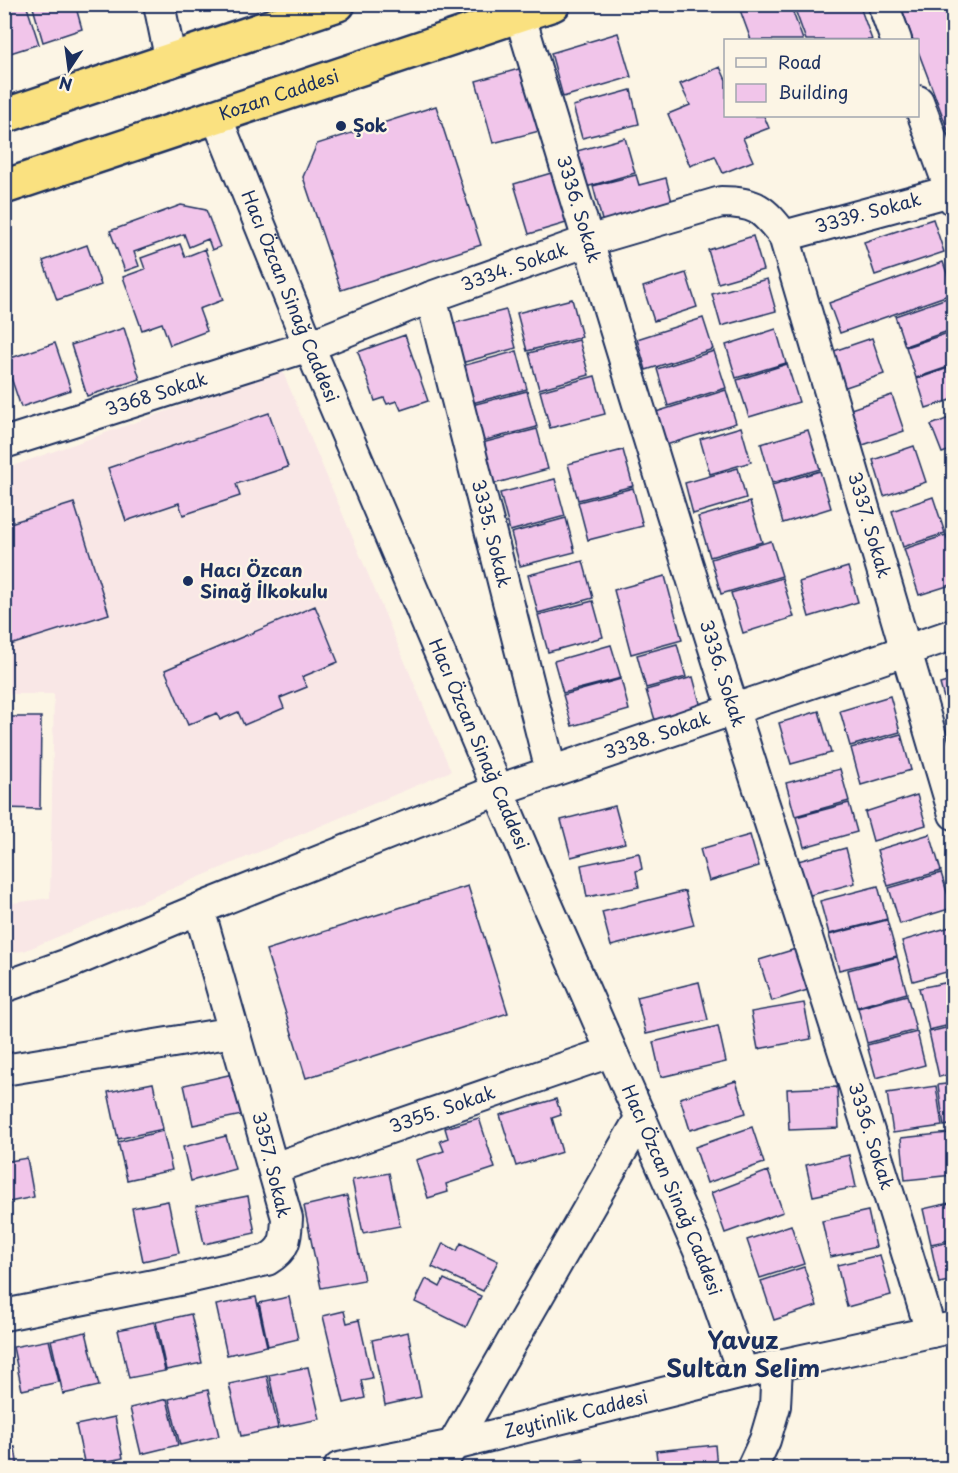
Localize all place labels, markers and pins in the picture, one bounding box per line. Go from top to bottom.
place label: Şok [353,111,388,138]
marker: Şok [334,119,348,133]
place label: Hacı Özcan Sinağ İlkokulu [200,556,328,604]
marker: Hacı Özcan Sinağ İlkokulu [181,574,195,588]

